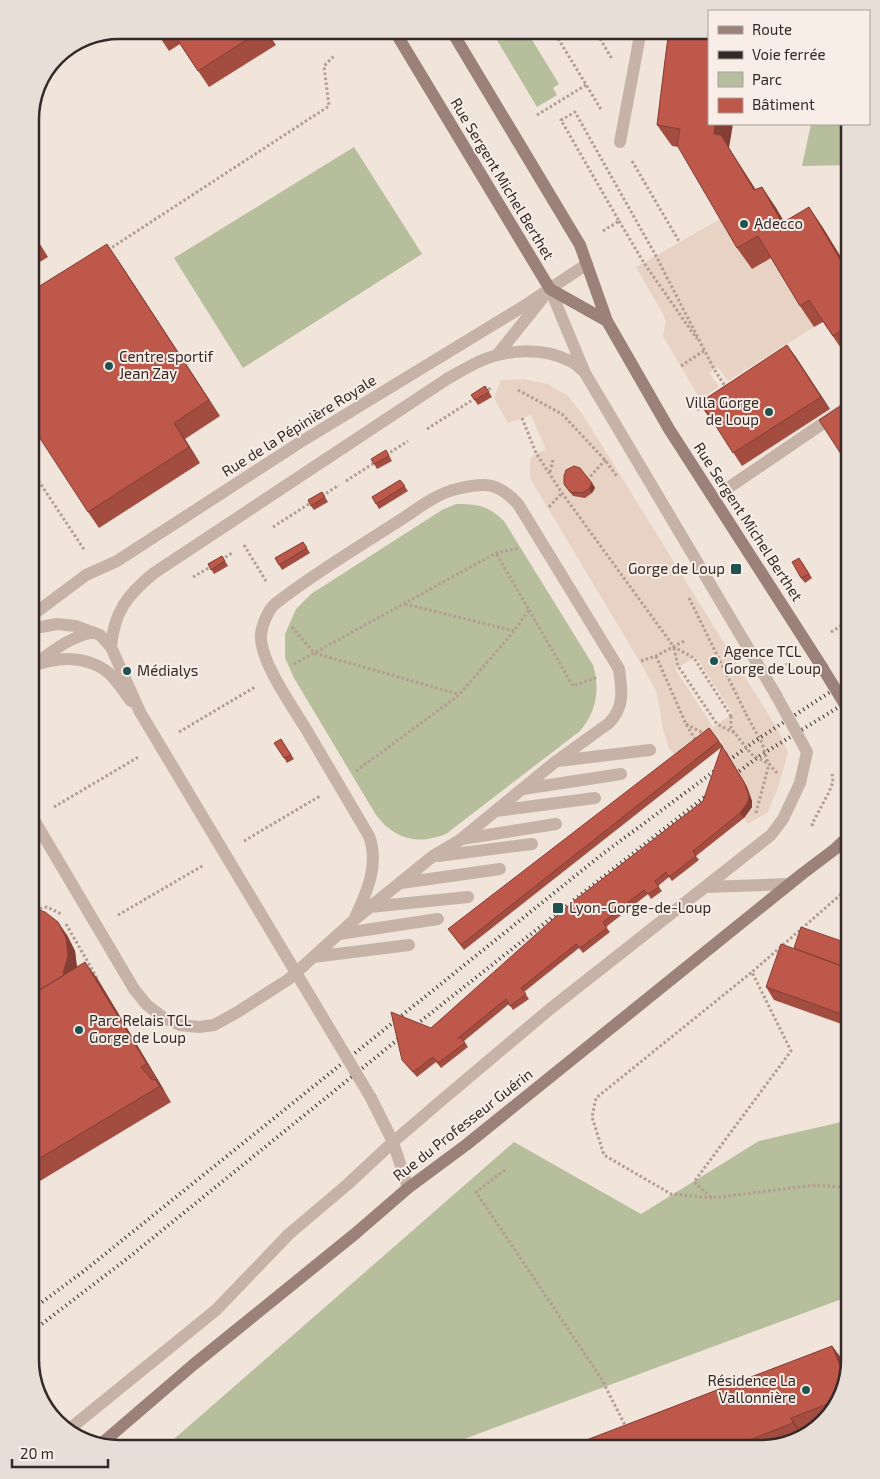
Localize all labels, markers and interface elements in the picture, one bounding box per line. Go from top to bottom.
legend [708,10,870,125]
text: Route [752,20,792,38]
text: Voie ferrée [752,45,826,63]
text: Parc [752,70,782,88]
street label: Rue Sergent Michel Berthet [447,94,559,263]
text: Bâtiment [752,95,815,113]
place label: Adecco [754,214,803,232]
marker: Adecco [738,218,750,230]
place label: Centre sportif Jean Zay [119,347,214,382]
marker: Centre sportif Jean Zay [103,360,115,372]
street label: Rue de la Pépinière Royale [218,370,379,480]
place label: Villa Gorge de Loup [685,393,759,428]
marker: Villa Gorge de Loup [763,406,775,418]
street label: Rue Sergent Michel Berthet [691,439,807,604]
place label: Gorge de Loup [628,559,725,577]
marker: Gorge de Loup [729,562,743,576]
place label: Agence TCL Gorge de Loup [724,642,821,677]
marker: Agence TCL Gorge de Loup [708,655,720,667]
place label: Médialys [137,661,198,679]
marker: Médialys [121,665,133,677]
place label: Lyon-Gorge-de-Loup [569,898,711,916]
marker: Lyon-Gorge-de-Loup [551,901,565,915]
place label: Parc Relais TCL Gorge de Loup [89,1011,192,1046]
marker: Parc Relais TCL Gorge de Loup [73,1024,85,1036]
street label: Rue du Professeur Guérin [389,1064,536,1184]
place label: Résidence La Vallonnière [707,1371,796,1406]
marker: Résidence La Vallonnière [800,1384,812,1396]
scale bar [12,1436,109,1468]
text: 20 m [20,1444,54,1462]

